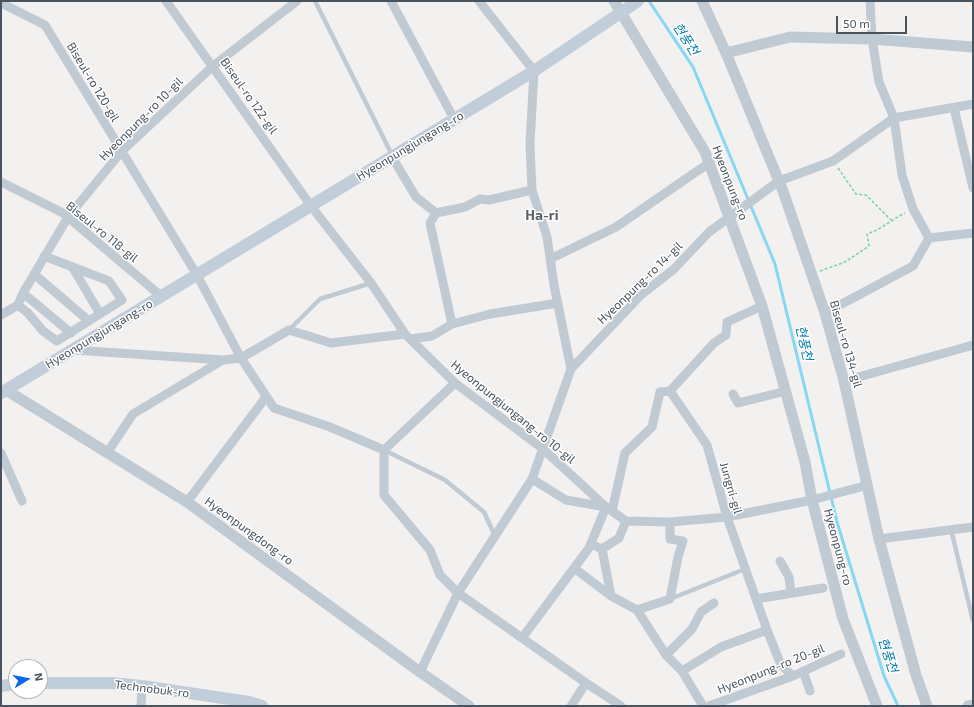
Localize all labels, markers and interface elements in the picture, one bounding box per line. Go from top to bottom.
scale bar [838,8,909,34]
text: 50 m [843,16,870,30]
water label: 현풍천 [670,20,702,58]
street label: Biseul-ro 120-gil [64,40,122,124]
street label: Biseul-ro 122-gil [217,55,281,137]
street label: Hyeonpung-ro 10-gil [96,74,186,164]
street label: Hyeonpungjungang-ro [354,108,466,184]
street label: Hyeonpung-ro [709,144,751,222]
street label: Biseul-ro 118-gil [63,199,141,265]
district label: Ha-ri [525,207,559,223]
street label: Hyeonpung-ro 14-gil [595,239,685,327]
street label: Hyeonpungjungang-ro [43,296,155,372]
street label: Biseul-ro 134-gil [827,299,865,389]
water label: 현풍천 [792,324,816,362]
street label: Hyeonpungjungang-ro 10-gil [448,357,578,467]
street label: Jungni-gil [717,460,745,516]
street label: Hyeonpungdong-ro [202,494,296,568]
street label: Hyeonpung-ro [821,507,855,587]
water label: 현풍천 [875,636,901,674]
street label: Hyeonpung-ro 20-gil [715,641,827,697]
north arrow [8,659,48,699]
text: N [32,672,46,682]
street label: Technobuk-ro [114,677,190,701]

